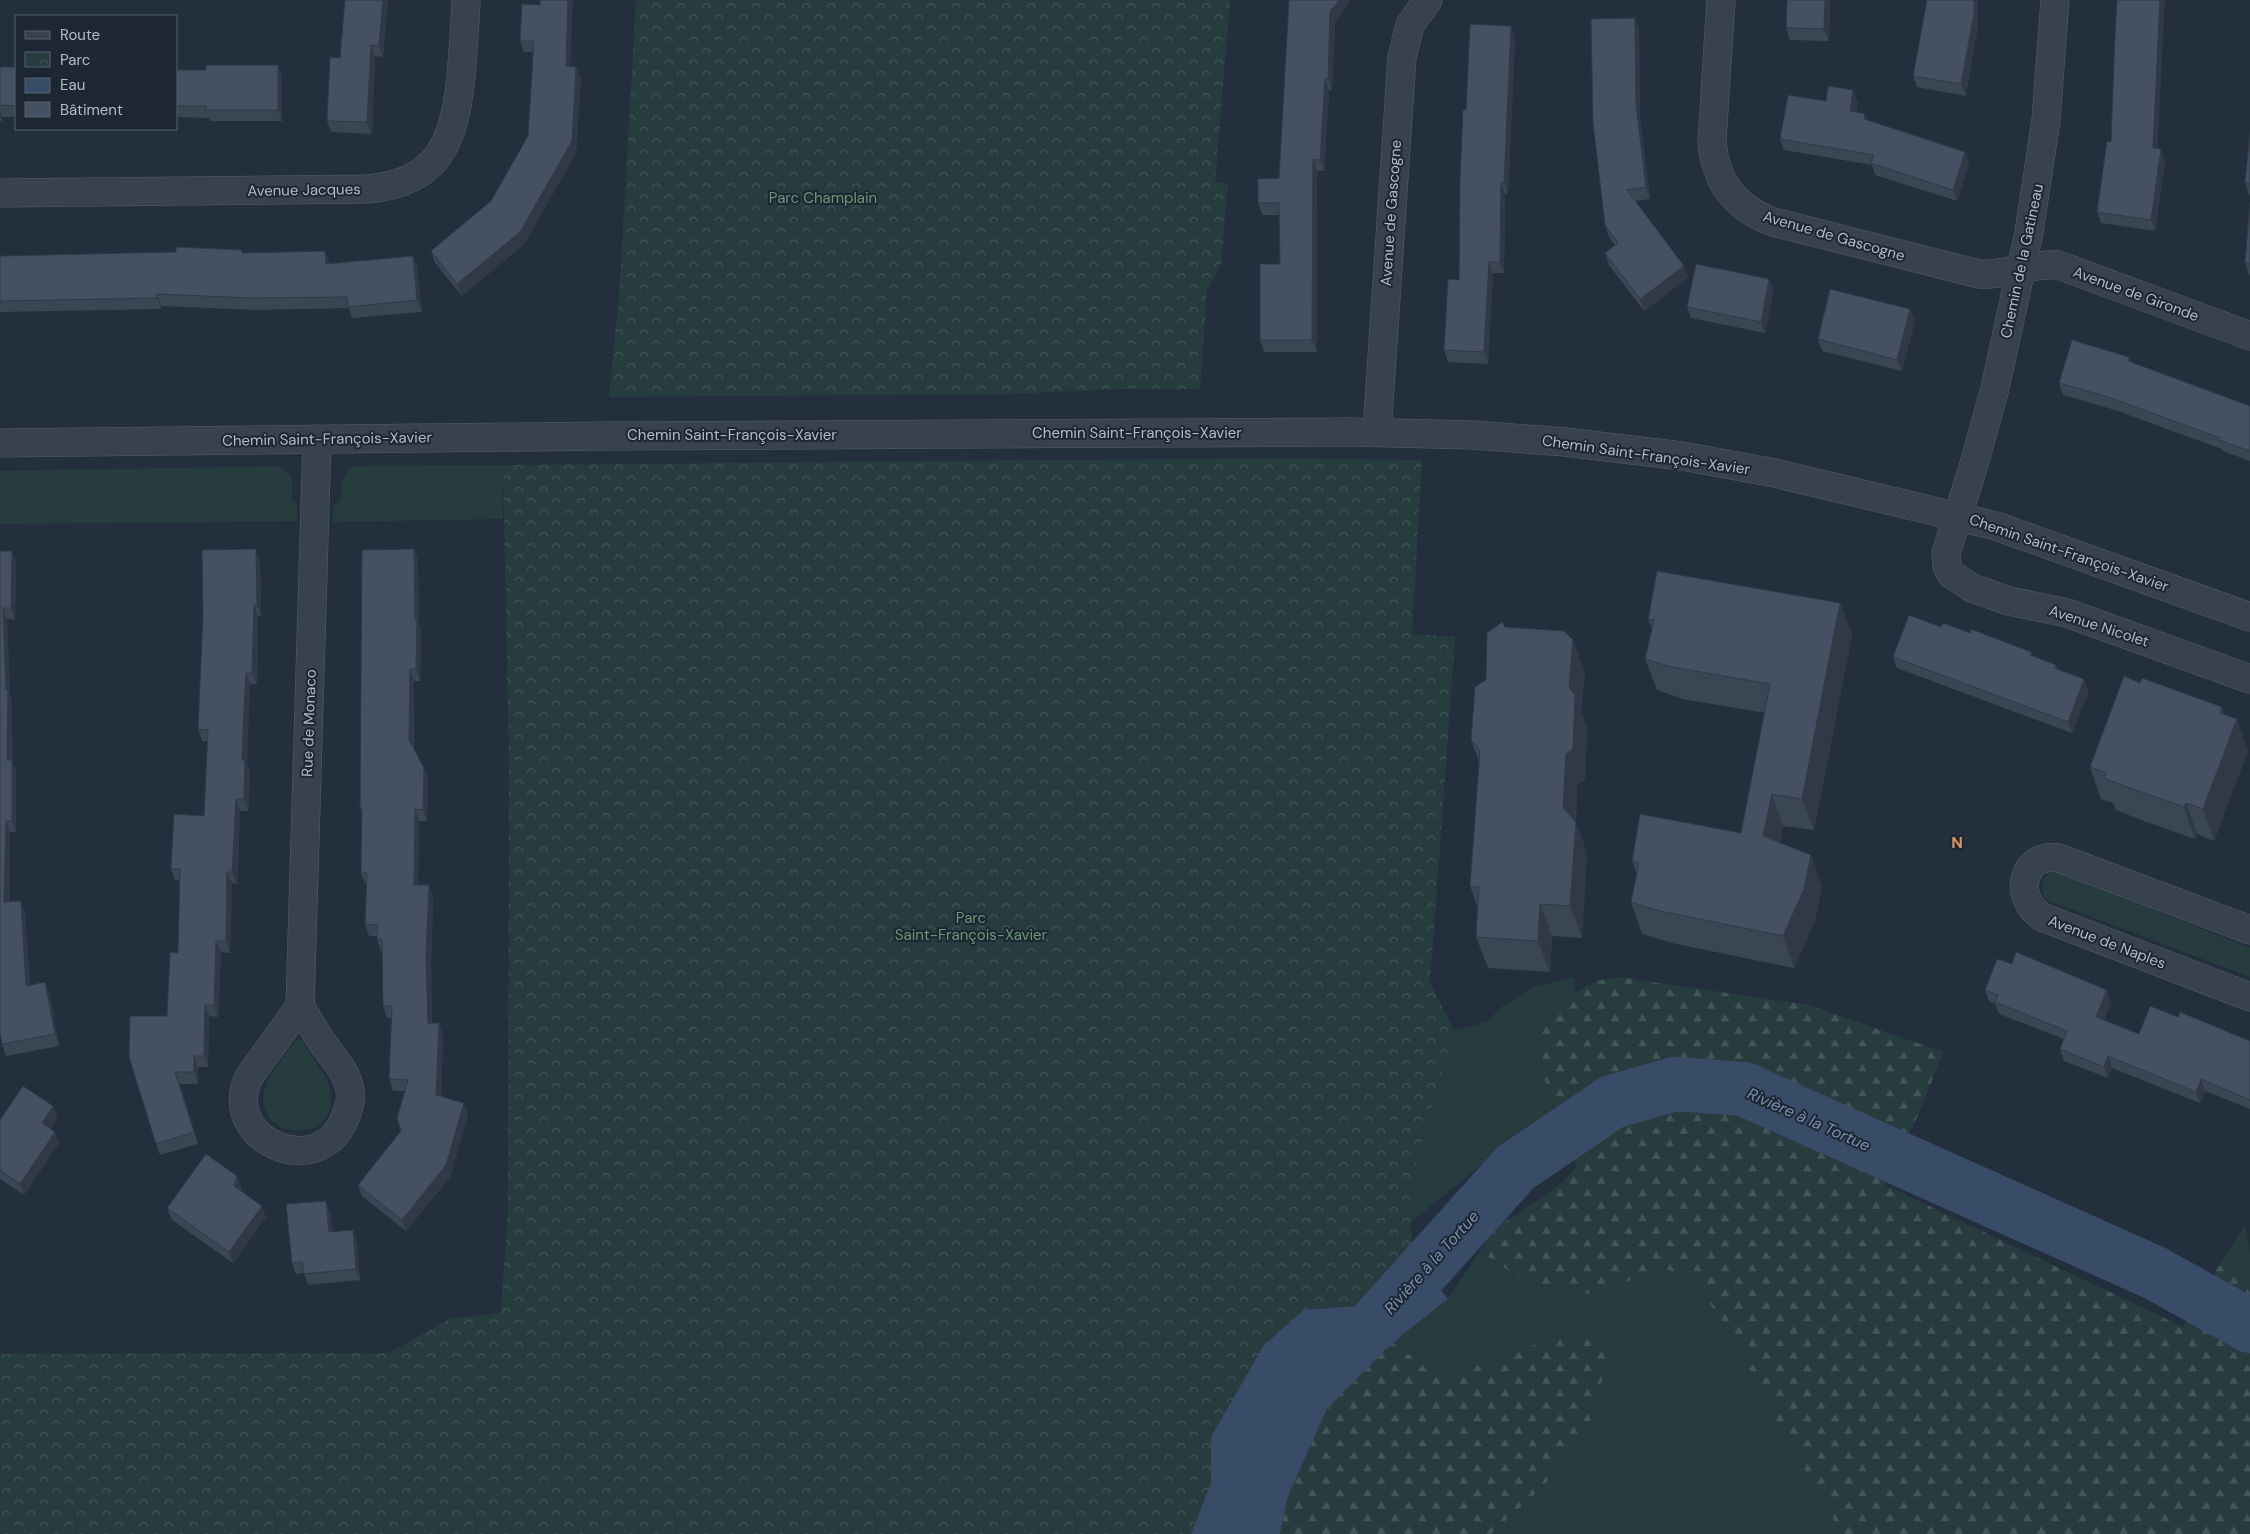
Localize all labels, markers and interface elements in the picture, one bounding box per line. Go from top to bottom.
legend [15,15,178,130]
text: Route [60,25,100,45]
text: Parc [60,50,90,70]
text: Eau [60,75,85,95]
text: Bâtiment [60,100,123,120]
street label: Avenue de Gascogne [1376,139,1406,287]
street label: Avenue Jacques [247,179,361,201]
street label: Chemin de la Gatineau [1996,182,2048,340]
park label: Parc Champlain [769,188,877,208]
street label: Avenue de Gascogne [1761,206,1907,266]
street label: Avenue de Gironde [2070,262,2202,326]
street label: Chemin Saint-François-Xavier [1032,423,1242,443]
street label: Chemin Saint-François-Xavier [627,425,837,445]
street label: Chemin Saint-François-Xavier [222,427,432,451]
street label: Chemin Saint-François-Xavier [1541,430,1752,480]
street label: Chemin Saint-François-Xavier [1967,509,2172,597]
street label: Avenue Nicolet [2046,600,2152,652]
street label: Rue de Monaco [297,669,321,777]
district label: N [1951,832,1963,853]
park label: Parc Saint-François-Xavier [895,908,1048,945]
street label: Avenue de Naples [2045,910,2169,974]
water label: Rivière à la Tortue [1744,1083,1874,1156]
water label: Rivière à la Tortue [1379,1206,1483,1319]

